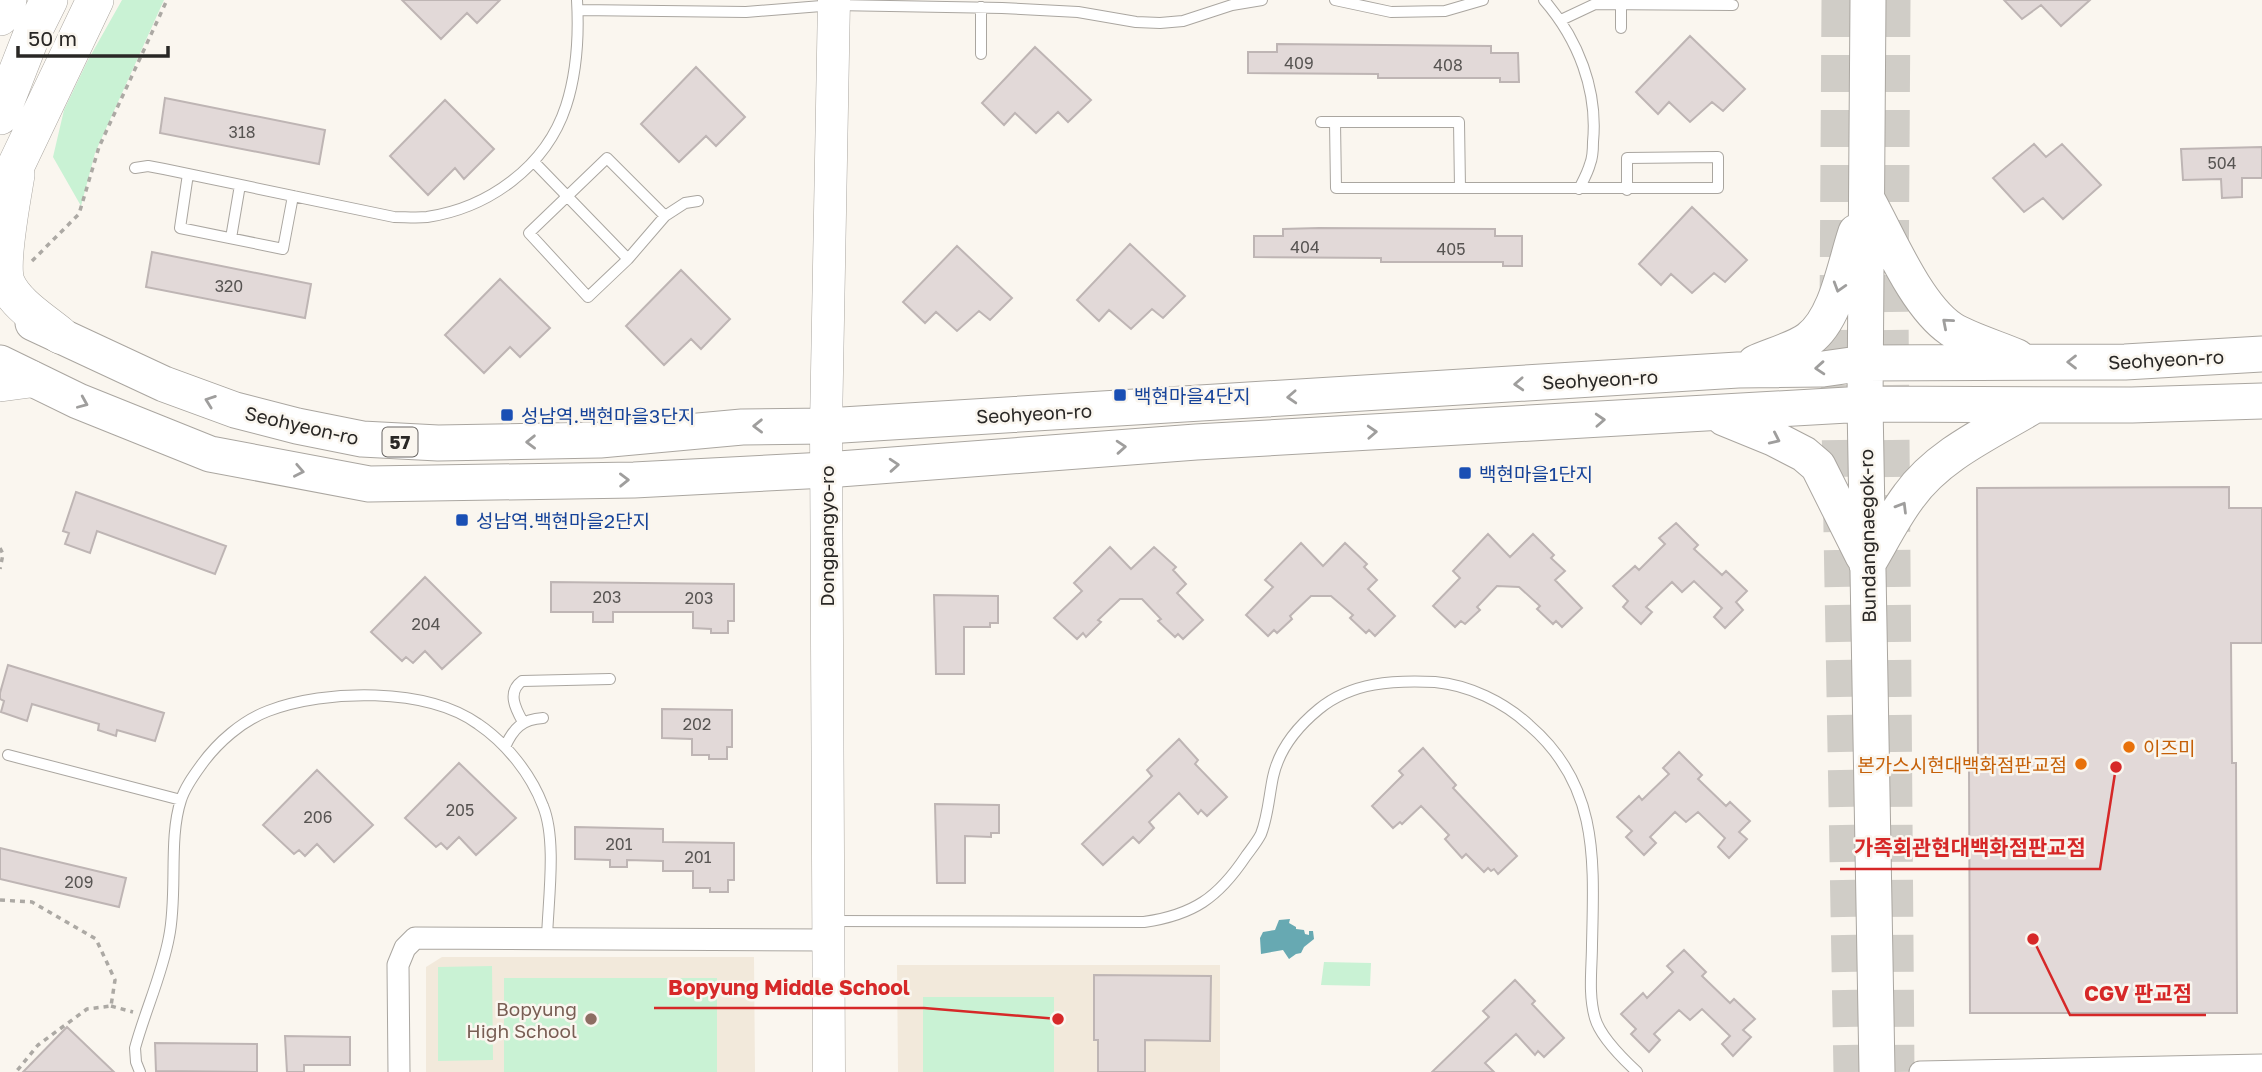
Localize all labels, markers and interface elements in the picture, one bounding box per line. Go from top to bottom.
scale bar [18,14,168,58]
text: 50 m [28,25,77,51]
house number: 409 [1284,53,1314,73]
house number: 408 [1433,55,1463,75]
house number: 318 [229,122,255,142]
house number: 504 [2208,153,2236,173]
house number: 404 [1290,237,1320,257]
house number: 405 [1437,239,1465,259]
house number: 320 [215,276,243,296]
one-way arrow [1832,281,1847,293]
one-way arrow [1942,319,1955,331]
street label: Seohyeon-ro [2107,344,2225,374]
one-way arrow [2066,354,2076,370]
one-way arrow [1814,360,1825,375]
street label: Seohyeon-ro [1541,364,1659,394]
one-way arrow [1514,376,1525,391]
place label: 백현마을4단지 [1134,384,1250,407]
marker: 백현마을4단지 [1112,387,1128,403]
one-way arrow [1287,390,1298,405]
one-way arrow [77,395,89,409]
one-way arrow [205,395,217,409]
street label: Seohyeon-ro [975,398,1093,428]
street label: Seohyeon-ro [243,401,361,449]
place label: 성남역.백현마을3단지 [521,404,695,427]
marker: 성남역.백현마을3단지 [499,407,515,423]
one-way arrow [1594,412,1605,427]
one-way arrow [752,419,763,434]
one-way arrow [1367,425,1378,440]
road number: 57 [382,428,418,457]
one-way arrow [1768,431,1780,445]
one-way arrow [525,434,536,449]
one-way arrow [1116,440,1127,455]
street label: Bundangnaegok-ro [1854,449,1880,623]
one-way arrow [889,458,900,473]
place label: 백현마을1단지 [1479,462,1593,485]
one-way arrow [293,463,305,478]
street label: Dongpangyo-ro [815,465,838,607]
marker: 백현마을1단지 [1457,465,1473,481]
one-way arrow [619,472,629,488]
one-way arrow [1894,501,1907,514]
place label: 성남역.백현마을2단지 [476,509,650,532]
marker: 성남역.백현마을2단지 [454,512,470,528]
house number: 203 [593,587,621,607]
house number: 203 [685,588,713,608]
house number: 204 [412,614,440,634]
house number: 202 [683,714,711,734]
place label: 이즈미 [2143,736,2195,759]
marker: 이즈미 [2121,739,2137,755]
place label: 본가스시현대백화점판교점 [1857,753,2067,776]
marker: 본가스시현대백화점판교점 [2073,756,2089,772]
house number: 205 [446,800,474,820]
house number: 206 [304,807,332,827]
callout: 가족회관현대백화점판교점 [1840,827,2100,869]
house number: 201 [606,834,633,854]
text: 가족회관현대백화점판교점 [1854,834,2086,860]
house number: 201 [685,847,712,867]
house number: 209 [65,872,93,892]
callout: Bopyung Middle School [654,966,924,1008]
callout: CGV 판교점 [2070,973,2206,1015]
text: Bopyung Middle School [668,974,910,1000]
text: CGV 판교점 [2084,980,2192,1006]
place label: Bopyung High School [466,997,577,1042]
marker: Bopyung High School [583,1011,599,1027]

